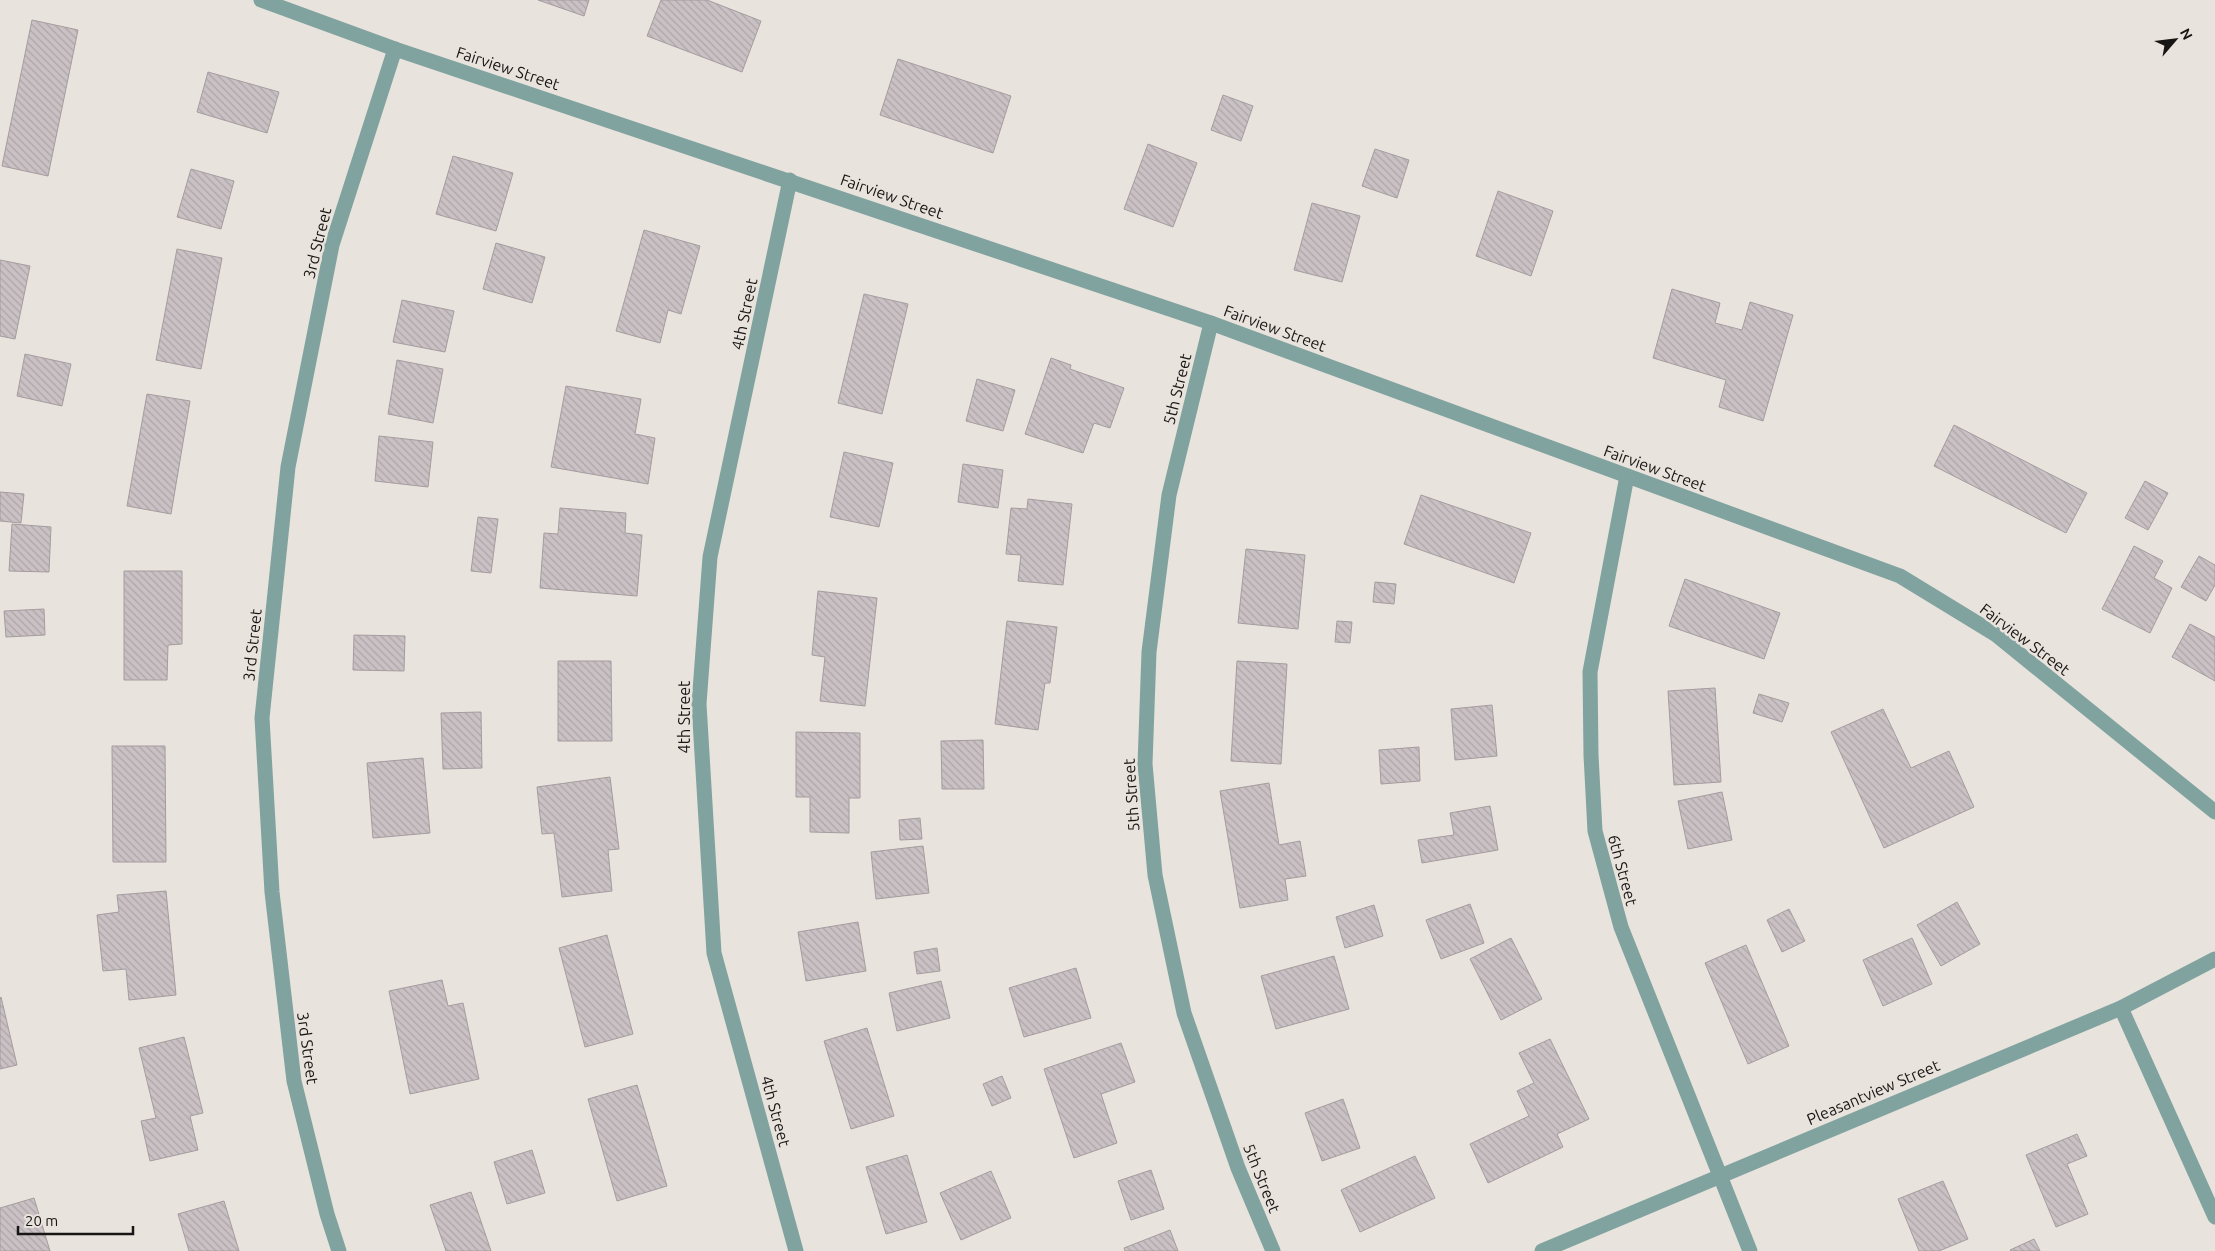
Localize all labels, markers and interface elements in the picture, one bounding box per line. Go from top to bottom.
north arrow [2150,15,2200,65]
text: N [2177,26,2196,42]
street label: Fairview Street [454,43,563,93]
street label: Fairview Street [838,170,946,222]
street label: 3rd Street [299,205,335,280]
street label: 4th Street [728,276,761,351]
street label: Fairview Street [1221,301,1329,355]
street label: 5th Street [1159,351,1195,426]
street label: Fairview Street [1601,441,1709,495]
street label: Fairview Street [1977,599,2074,679]
street label: 3rd Street [239,607,265,682]
street label: 4th Street [675,680,693,753]
street label: 5th Street [1119,757,1143,832]
street label: 6th Street [1605,833,1641,908]
street label: 3rd Street [294,1011,322,1086]
street label: Pleasantview Street [1804,1056,1943,1128]
street label: 4th Street [758,1074,794,1149]
street label: 5th Street [1240,1141,1284,1216]
scale bar [18,1204,132,1236]
text: 20 m [25,1212,58,1229]

